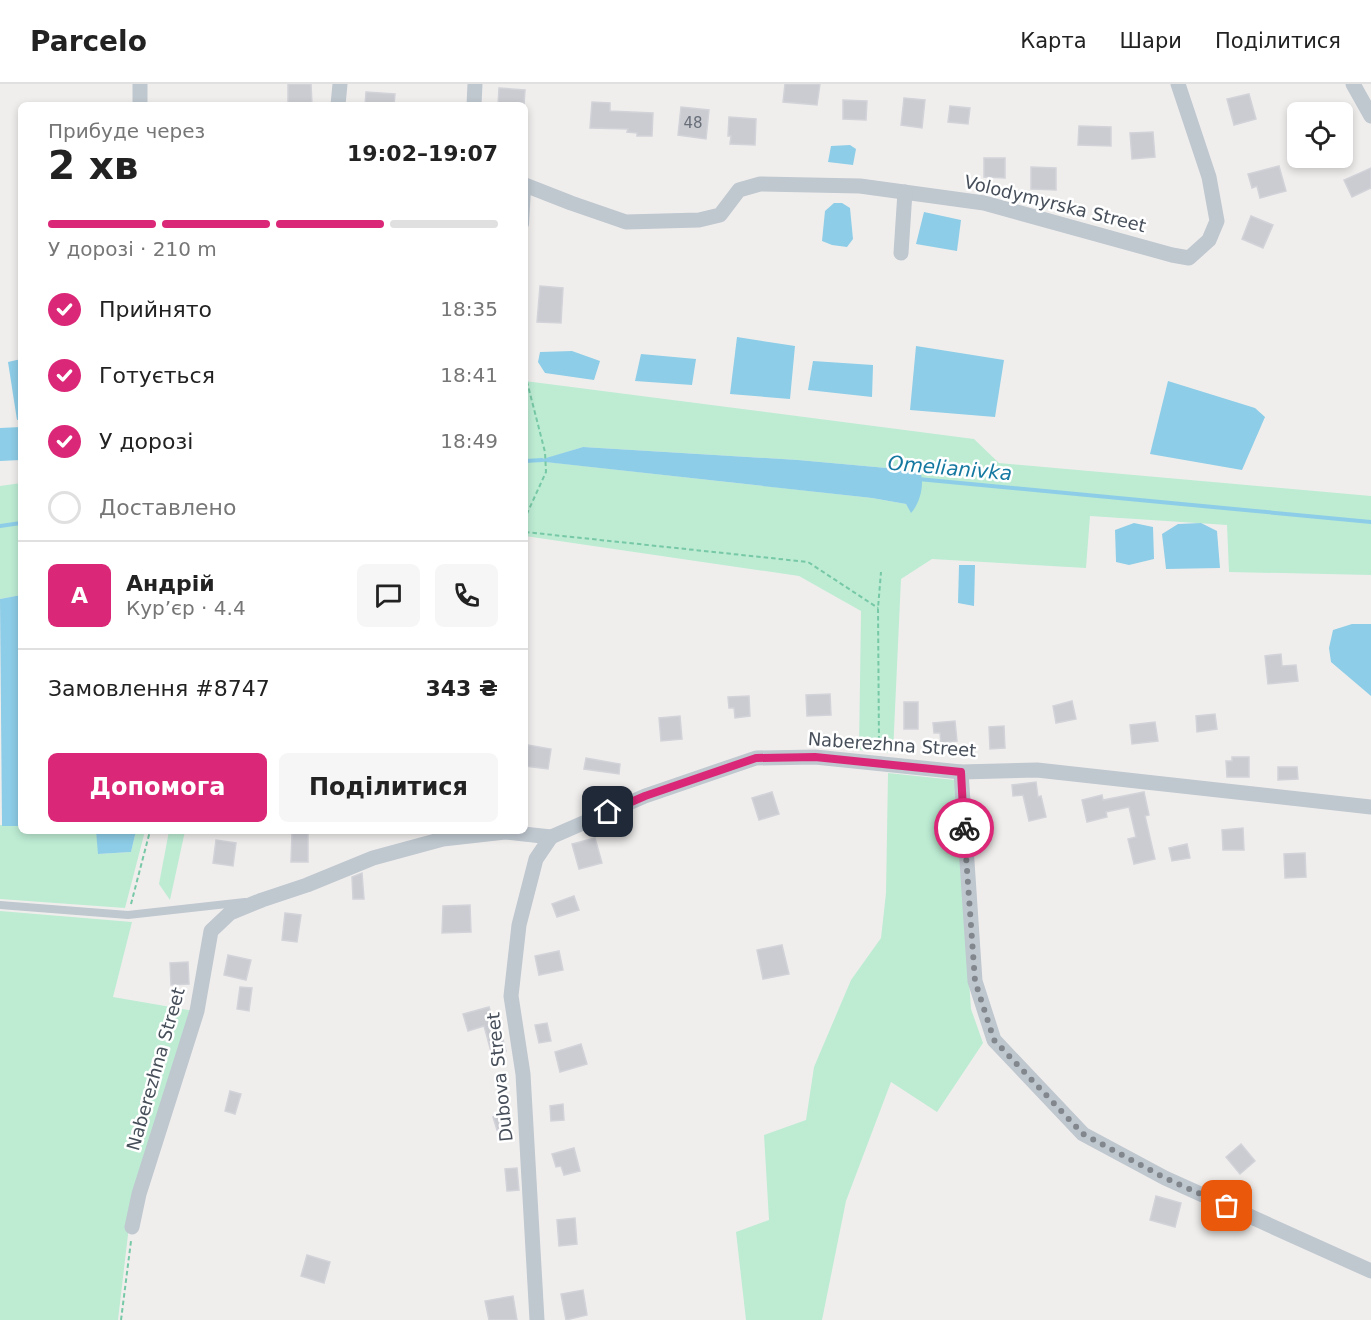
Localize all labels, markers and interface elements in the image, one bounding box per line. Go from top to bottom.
text: Parcelo [30,25,147,58]
text: Карта [1020,29,1087,53]
text: Шари [1120,29,1182,53]
text: Поділитися [1215,29,1341,53]
map controls [1287,102,1353,168]
button: locate [1287,102,1353,168]
house number: 48 [683,114,703,132]
text: Прибуде через [48,119,205,143]
text: 19:02–19:07 [347,141,498,166]
text: 2 хв [48,143,139,188]
street label: Volodymyrska Street [962,171,1148,236]
text: У дорозі · 210 m [48,237,217,261]
icon: check [48,293,81,326]
text: Прийнято [99,297,212,322]
text: 18:35 [440,297,498,321]
icon: check [48,359,81,392]
text: Готується [99,363,215,388]
text: 18:41 [440,363,498,387]
icon: check [48,425,81,458]
text: У дорозі [99,429,193,454]
text: 18:49 [440,429,498,453]
water label: Omelianivka [887,451,1013,485]
text: Доставлено [99,495,236,520]
button: chat [357,564,420,627]
button: phone [435,564,498,627]
text: Андрій [126,571,215,596]
text: А [71,583,88,608]
text: Кур’єр · 4.4 [126,596,246,620]
text: Замовлення #8747 [48,676,270,701]
text: 343 ₴ [426,676,498,701]
street label: Naberezhna Street [807,728,977,761]
button: Допомога [48,753,267,822]
button: Поділитися [279,753,498,822]
pin [582,786,633,837]
icon: home [591,795,624,828]
courier [934,798,994,858]
icon: bike [948,812,981,845]
street label: Naberezhna Street [122,985,189,1153]
street label: Dubova Street [482,1011,517,1143]
pin [1201,1180,1252,1231]
icon: bag [1210,1189,1243,1222]

